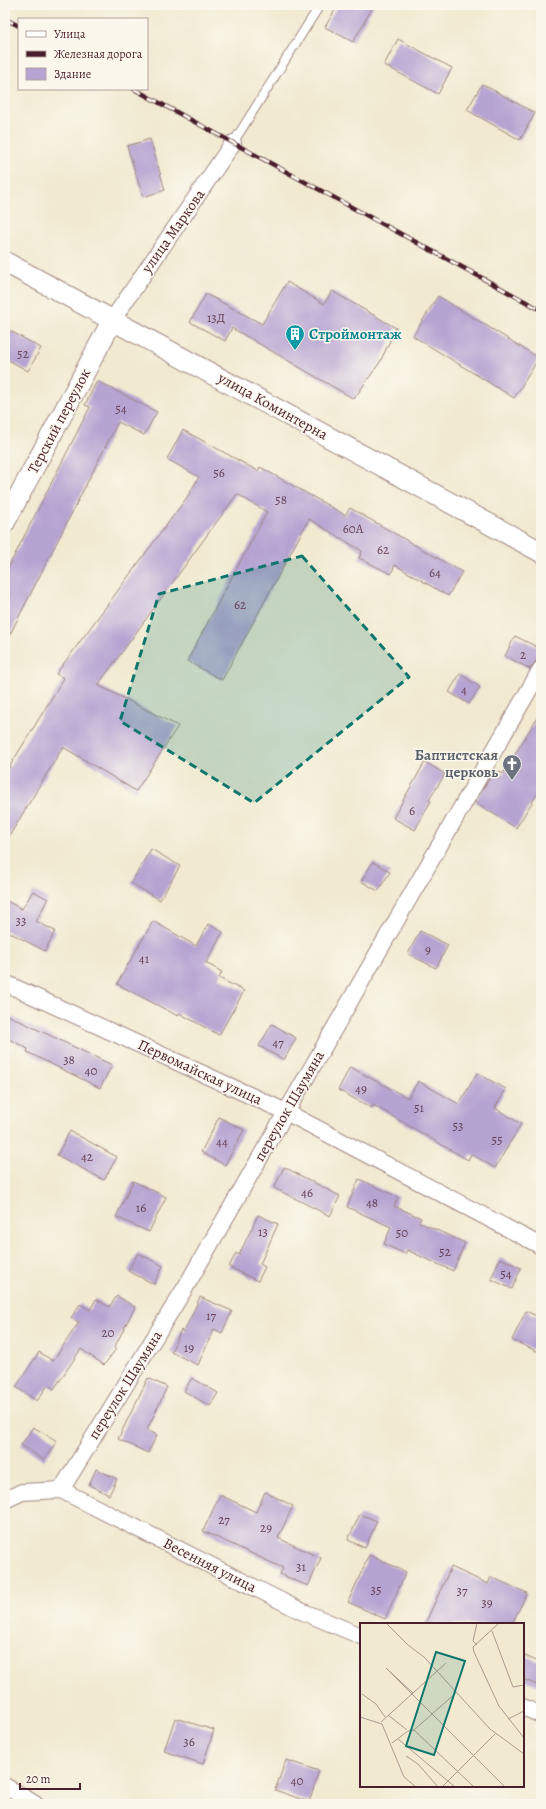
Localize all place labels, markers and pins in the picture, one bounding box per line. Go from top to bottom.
building icon: Строймонтаж [284,323,306,351]
place label: Строймонтаж [309,324,402,344]
place label: Баптистская церковь [415,745,498,782]
church icon: Баптистская церковь [501,753,523,781]

